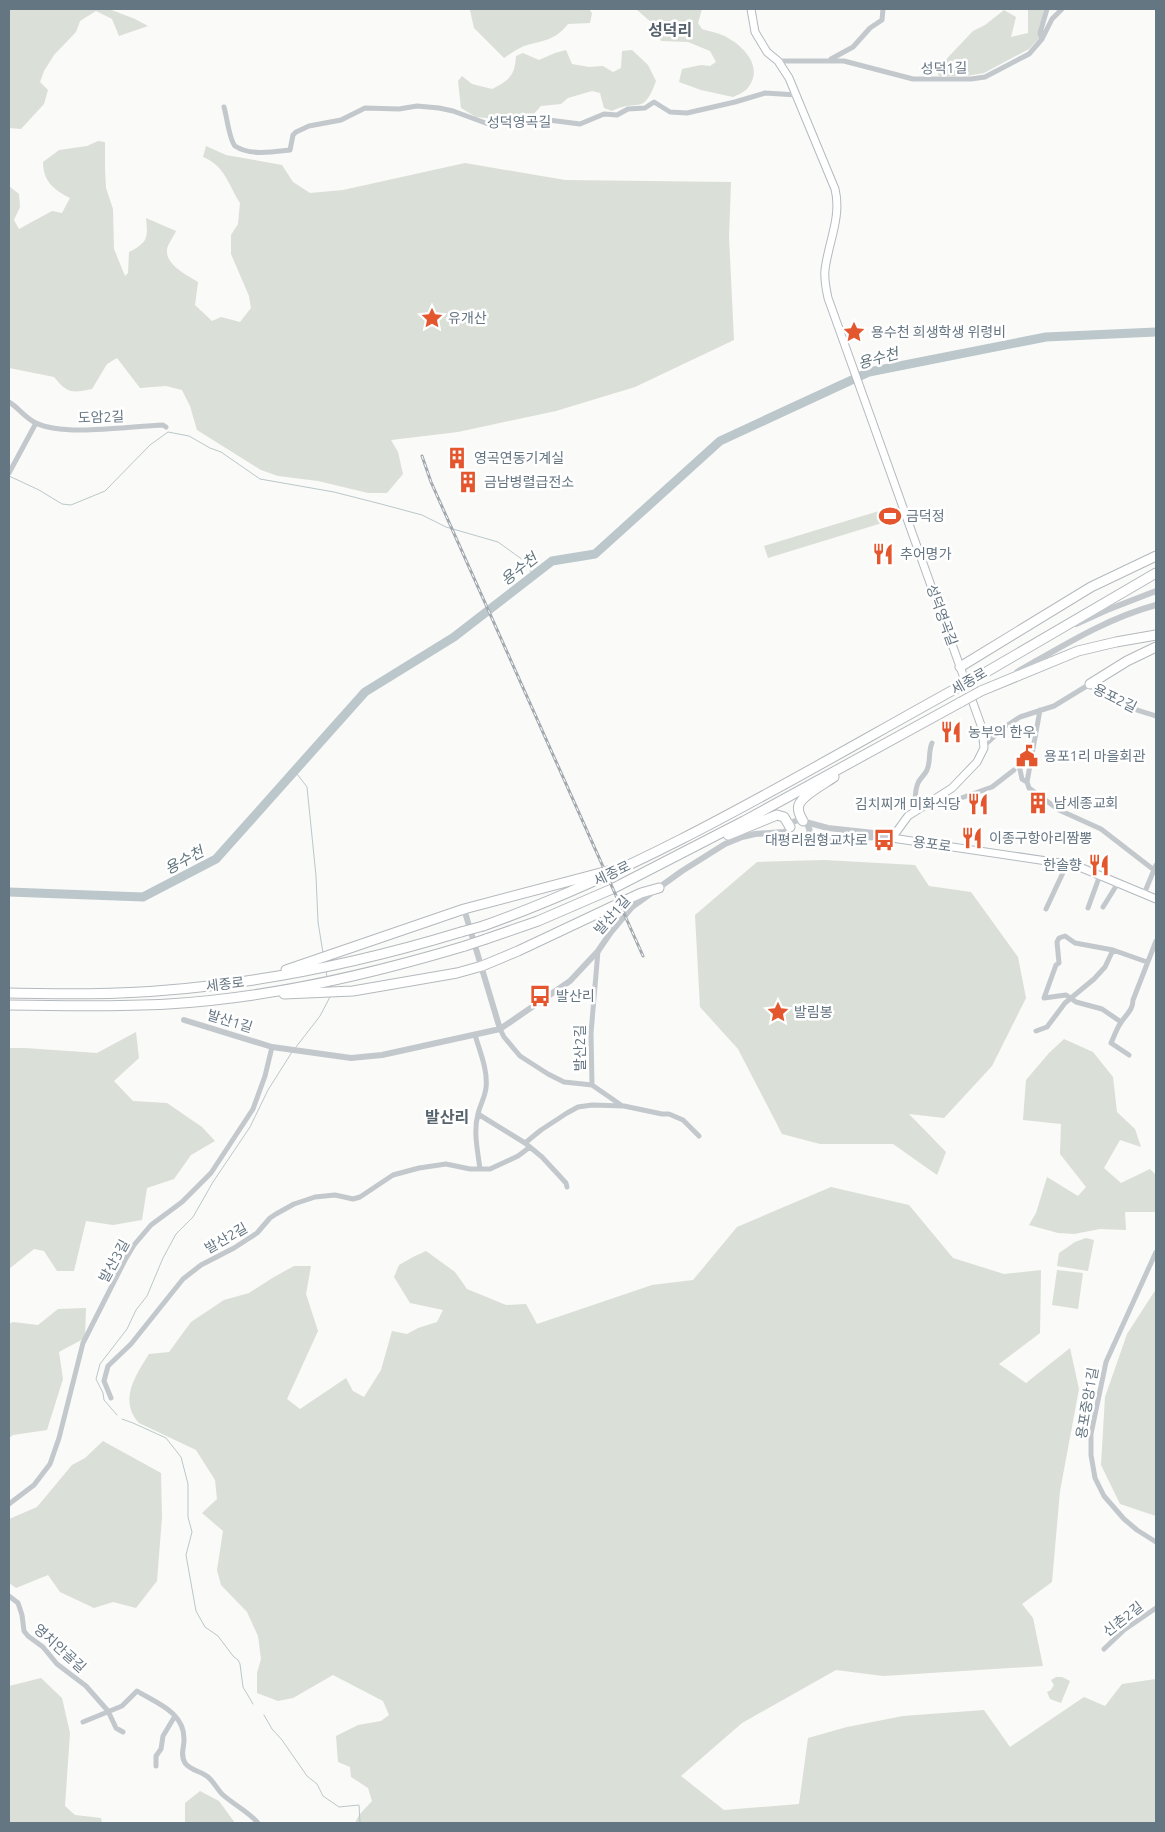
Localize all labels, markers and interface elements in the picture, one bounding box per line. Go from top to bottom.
district label: 성덕리 [648,21,692,39]
street label: 성덕1길 [921,60,967,76]
street label: 성덕영곡길 [487,113,551,131]
place icon: 유개산 [419,305,445,331]
place label: 유개산 [448,310,487,326]
place icon: 용수천 희생학생 위령비 [841,319,867,345]
place label: 용수천 희생학생 위령비 [871,324,1006,340]
water label: 용수천 [856,344,902,372]
street label: 도암2길 [77,408,125,426]
building icon: 영곡연동기계실 [444,445,470,471]
place label: 영곡연동기계실 [474,450,564,466]
building icon: 금남병렬급전소 [455,469,481,495]
place label: 금남병렬급전소 [484,474,574,490]
sports icon: 금덕정 [877,503,903,529]
place label: 금덕정 [906,508,945,524]
restaurant icon: 추어명가 [870,541,896,567]
place label: 추어명가 [900,546,952,562]
water label: 용수천 [497,548,542,588]
street label: 성덕영곡길 [923,582,961,648]
street label: 세종로 [948,664,990,698]
street label: 용포2길 [1091,681,1139,715]
restaurant icon: 농부의 한우 [938,719,964,745]
place label: 농부의 한우 [968,724,1036,740]
public building icon: 용포1리 마을회관 [1014,743,1040,769]
place label: 용포1리 마을회관 [1044,748,1145,764]
building icon: 남세종교회 [1025,790,1051,816]
restaurant icon: 김치찌개 미화식당 [965,791,991,817]
place label: 남세종교회 [1054,795,1118,811]
place label: 김치찌개 미화식당 [855,796,961,812]
restaurant icon: 이종구항아리짬뽕 [959,825,985,851]
bus stop icon: 대평리원형교차로 [871,827,897,853]
place label: 이종구항아리짬뽕 [989,830,1092,846]
place label: 대평리원형교차로 [765,832,868,848]
street label: 용포로 [912,833,952,855]
water label: 용수천 [162,842,208,877]
restaurant icon: 한솔향 [1086,852,1112,878]
street label: 세종로 [591,857,633,889]
place label: 한솔향 [1043,857,1082,873]
street label: 발산1길 [591,892,633,938]
street label: 세종로 [205,974,245,994]
bus stop icon: 발산리 [527,983,553,1009]
place label: 발산리 [556,988,595,1004]
place icon: 발림봉 [765,999,791,1025]
place label: 발림봉 [794,1004,833,1020]
street label: 발산1길 [205,1007,255,1035]
street label: 발산2길 [572,1025,588,1071]
district label: 발산리 [425,1108,469,1126]
street label: 발산2길 [202,1219,250,1257]
street label: 발산3길 [96,1237,132,1285]
street label: 용포중앙1길 [1073,1366,1101,1440]
street label: 신촌2길 [1100,1598,1146,1640]
street label: 영치안골길 [31,1621,89,1675]

